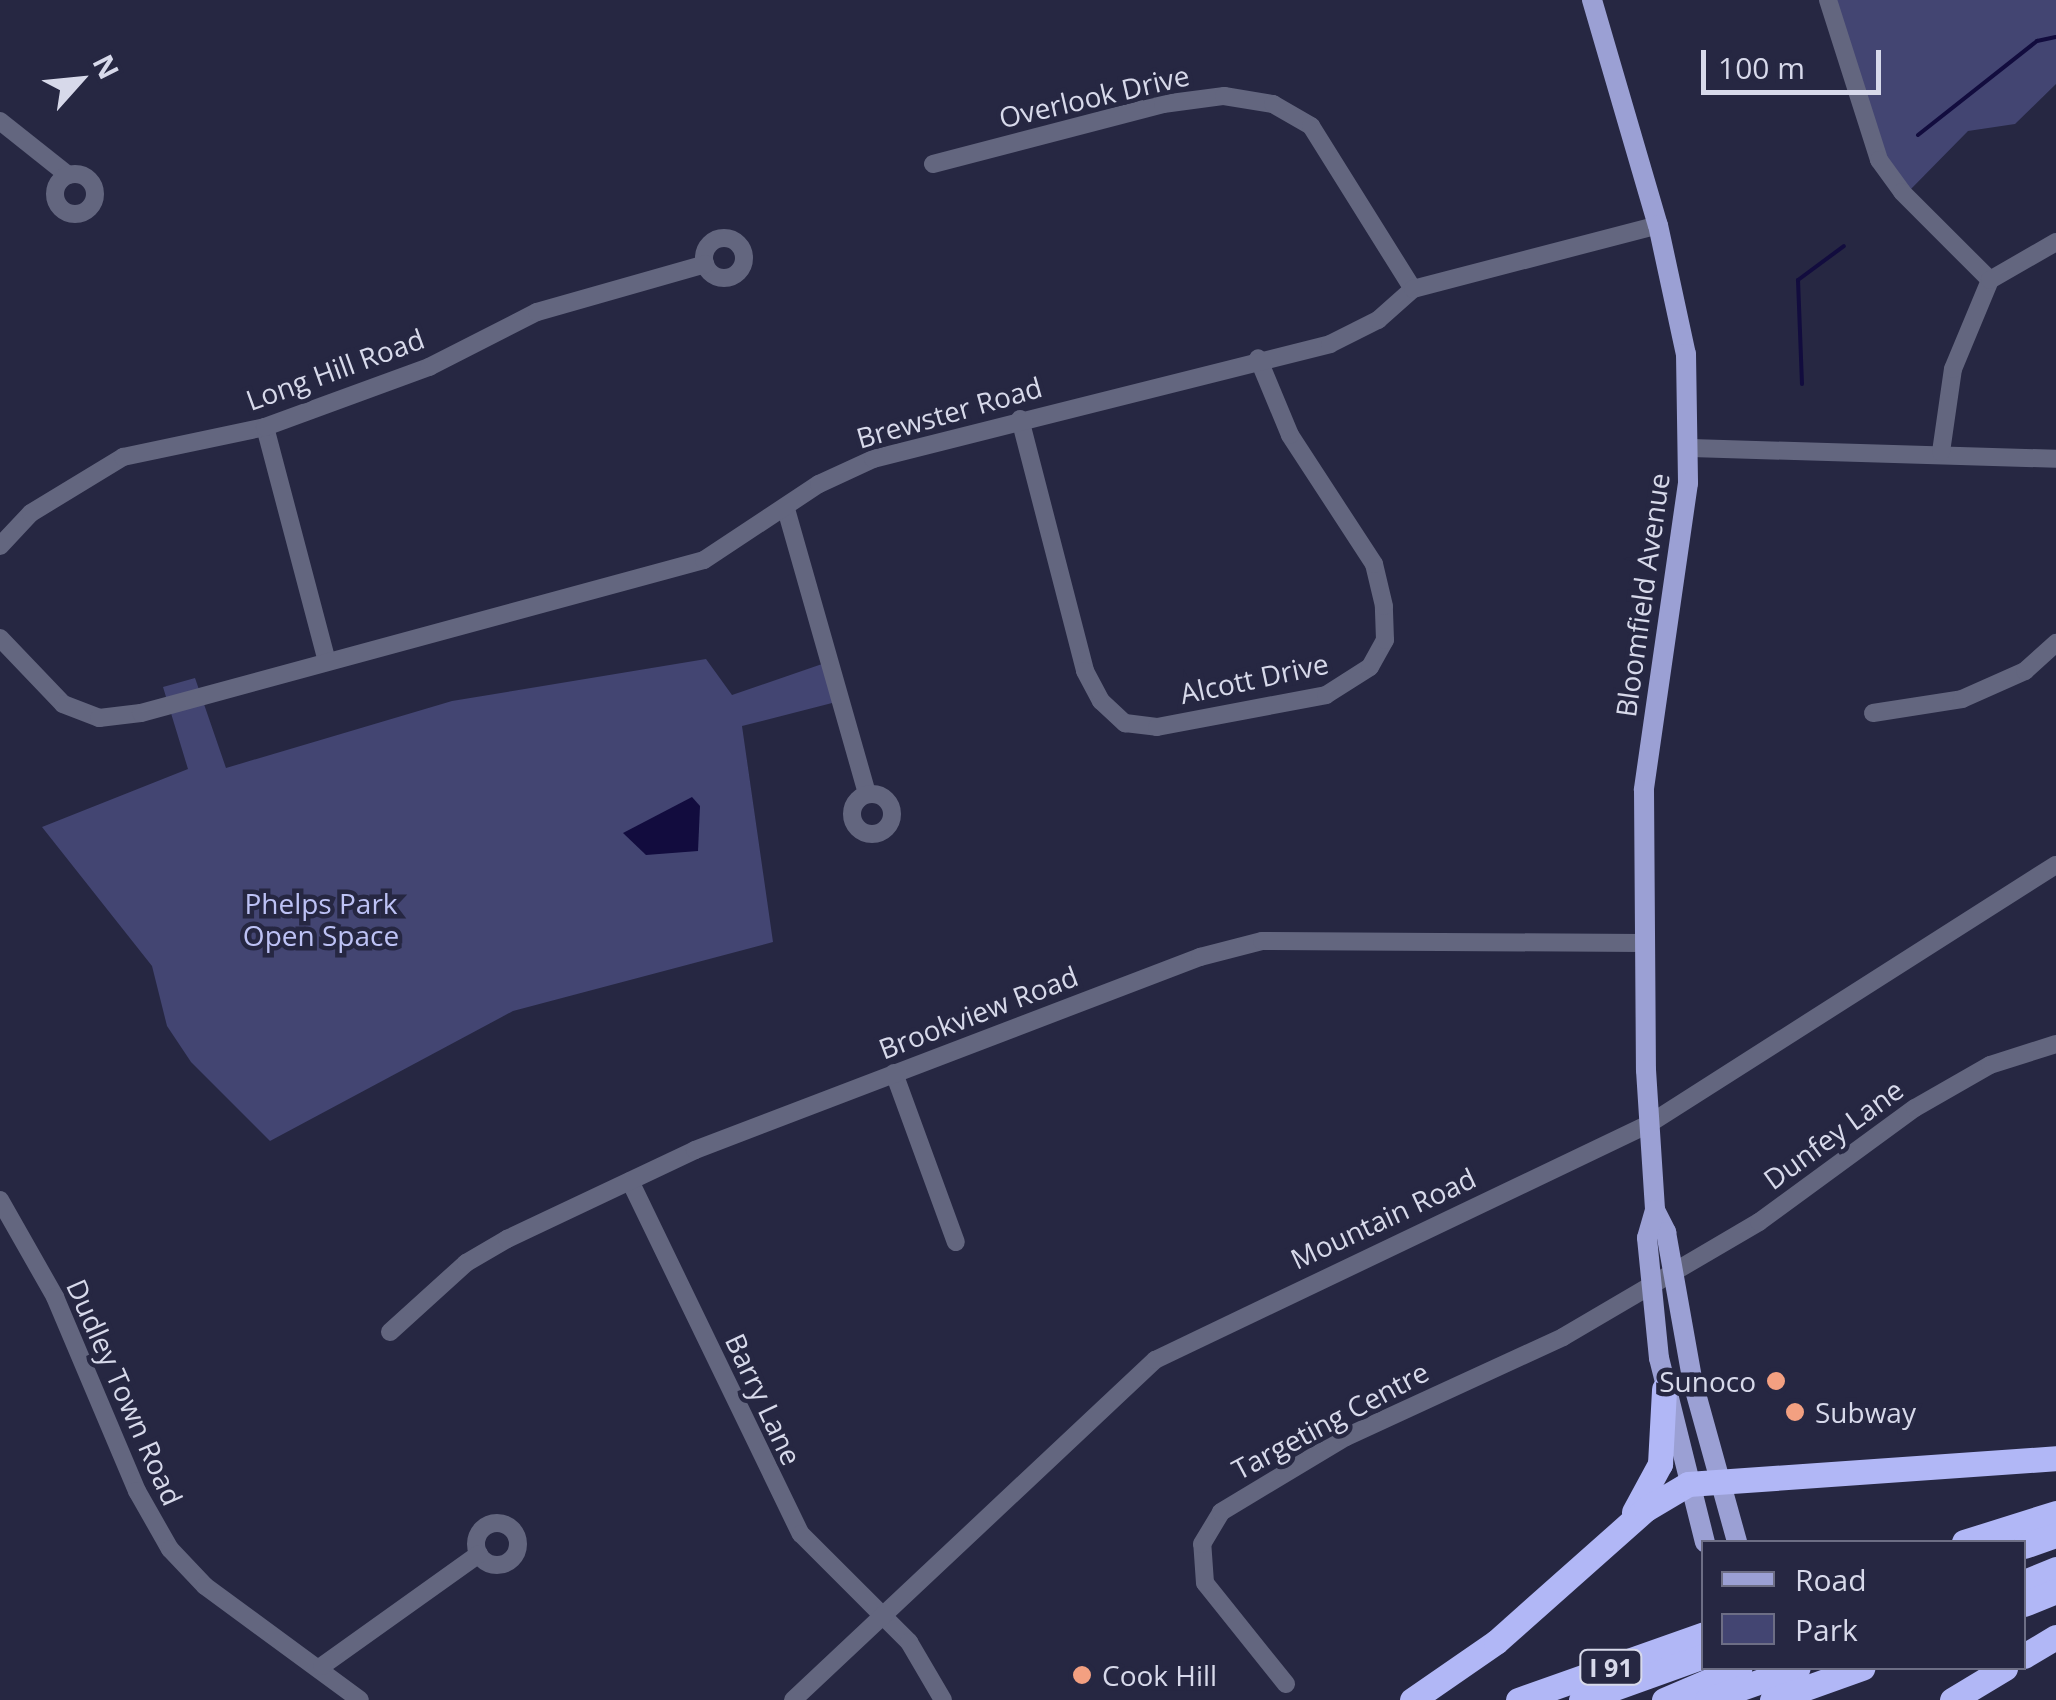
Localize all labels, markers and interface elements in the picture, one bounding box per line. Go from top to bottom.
north arrow [30,30,130,130]
scale bar [1706,30,1886,92]
text: 100 m [1718,47,1805,88]
text: N [85,48,129,85]
street label: Overlook Drive [996,58,1192,134]
street label: Long Hill Road [241,321,429,417]
street label: Brewster Road [852,369,1046,455]
street label: Bloomfield Avenue [1608,471,1676,719]
street label: Alcott Drive [1177,646,1331,710]
park label: Phelps Park Open Space [243,886,399,952]
street label: Brookview Road [874,959,1082,1065]
street label: Dunfey Lane [1757,1072,1909,1196]
street label: Mountain Road [1285,1160,1481,1276]
street label: Dudley Town Road [60,1274,190,1510]
street label: Barry Lane [719,1328,809,1470]
street label: Targeting Centre [1226,1354,1434,1486]
place label: Sunoco [1659,1364,1756,1398]
marker: Sunoco [1765,1370,1787,1392]
place label: Subway [1815,1395,1916,1429]
marker: Subway [1784,1401,1806,1423]
legend [1701,1540,2026,1670]
text: Road [1795,1559,1867,1600]
text: Park [1795,1609,1858,1650]
road number: I 91 [1578,1647,1644,1687]
place label: Cook Hill [1102,1658,1217,1692]
marker: Cook Hill [1071,1664,1093,1686]

